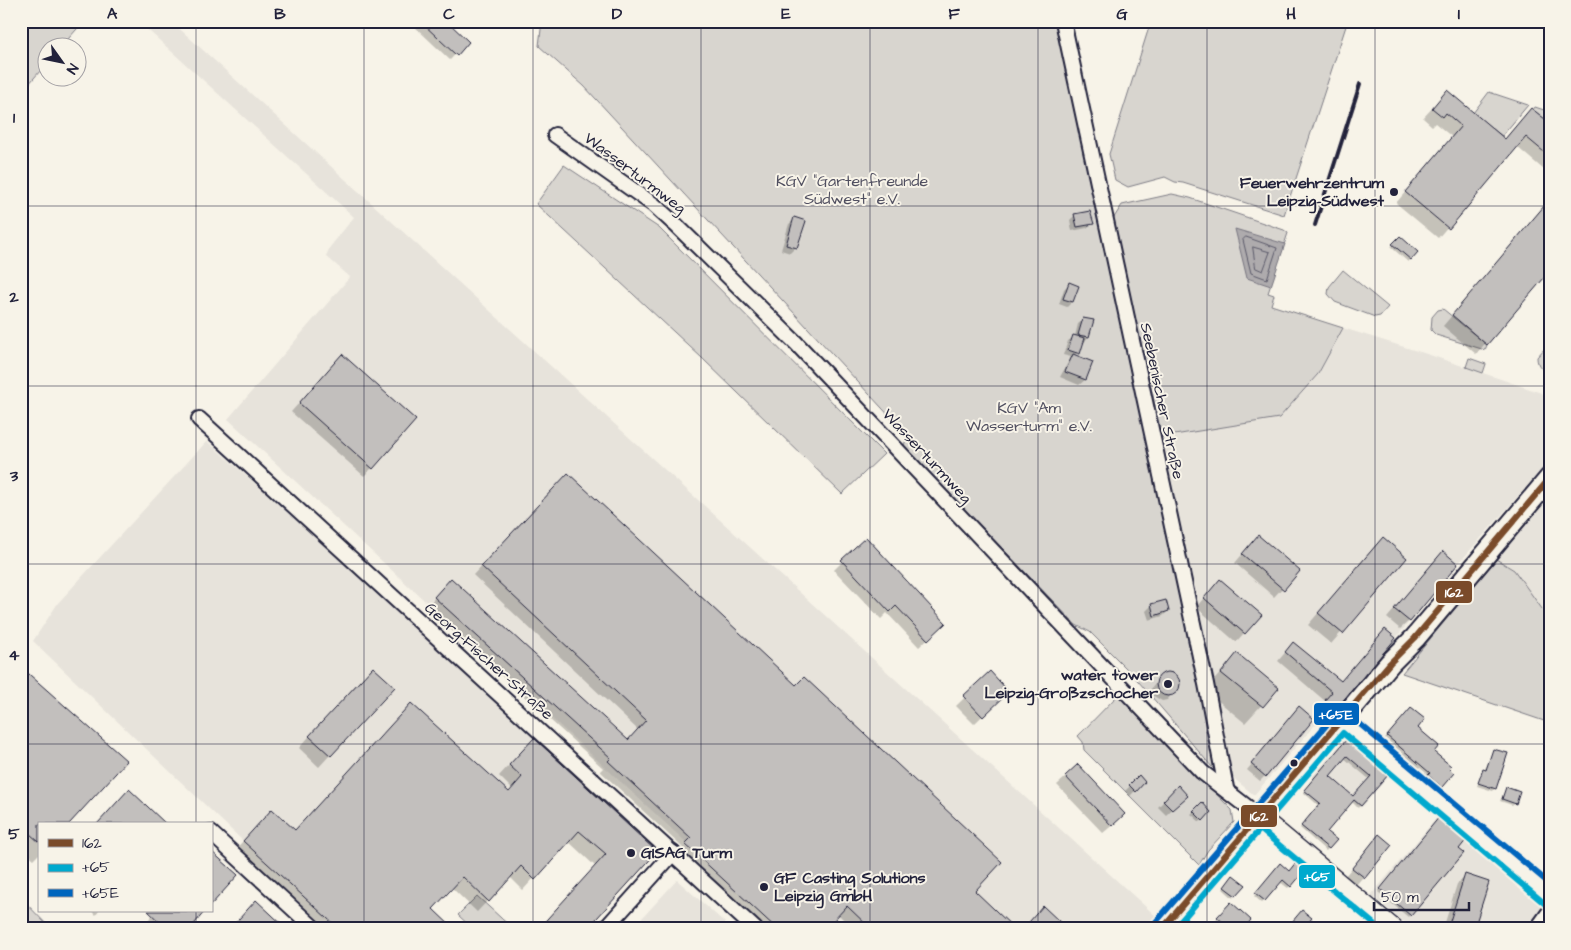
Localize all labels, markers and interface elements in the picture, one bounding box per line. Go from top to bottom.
text: A [107,3,118,25]
text: B [274,3,286,25]
text: C [443,3,455,25]
text: D [612,3,623,25]
text: E [781,3,791,25]
text: F [948,3,960,25]
text: G [1116,3,1128,25]
text: H [1286,3,1296,25]
text: I [1458,3,1460,25]
north arrow [38,38,88,88]
text: N [61,59,83,78]
text: 1 [13,107,16,129]
street label: Wasserturmweg [579,127,691,219]
park label: KGV "Gartenfreunde Südwest" e.V. [776,170,928,210]
place label: Feuerwehrzentrum Leipzig-Südwest [1240,172,1385,214]
marker: Feuerwehrzentrum Leipzig-Südwest [1388,186,1400,198]
text: 2 [8,286,19,308]
street label: Seebenischer Straße [1135,321,1189,482]
park label: KGV "Am Wasserturm" e.V. [966,397,1092,437]
street label: Wasserturmweg [876,404,977,509]
text: 3 [9,465,19,487]
line badge: 162 [1435,580,1473,604]
text: 162 [1445,583,1464,603]
street label: Georg-Fischer-Straße [419,597,559,726]
text: 4 [9,644,20,666]
place label: water tower Leipzig-Großzschocher [985,664,1158,706]
marker: water tower Leipzig-Großzschocher [1162,678,1174,690]
line badge: +65E [1313,702,1360,726]
text: +65E [1318,705,1354,725]
unlabelled marker [1289,758,1299,768]
line badge: 162 [1240,804,1278,828]
text: 162 [1250,807,1269,827]
legend [38,822,212,912]
text: 5 [8,823,20,845]
text: 162 [82,833,102,854]
place label: GISAG Turm [641,842,732,864]
marker: GISAG Turm [625,847,637,859]
text: +65 [82,857,110,878]
line badge: +65 [1298,864,1336,889]
place label: GF Casting Solutions Leipzig GmbH [774,867,925,909]
text: +65 [1303,867,1331,887]
scale bar [1374,880,1468,912]
marker: GF Casting Solutions Leipzig GmbH [758,881,770,893]
text: +65E [82,883,119,904]
text: 50 m [1381,887,1419,908]

